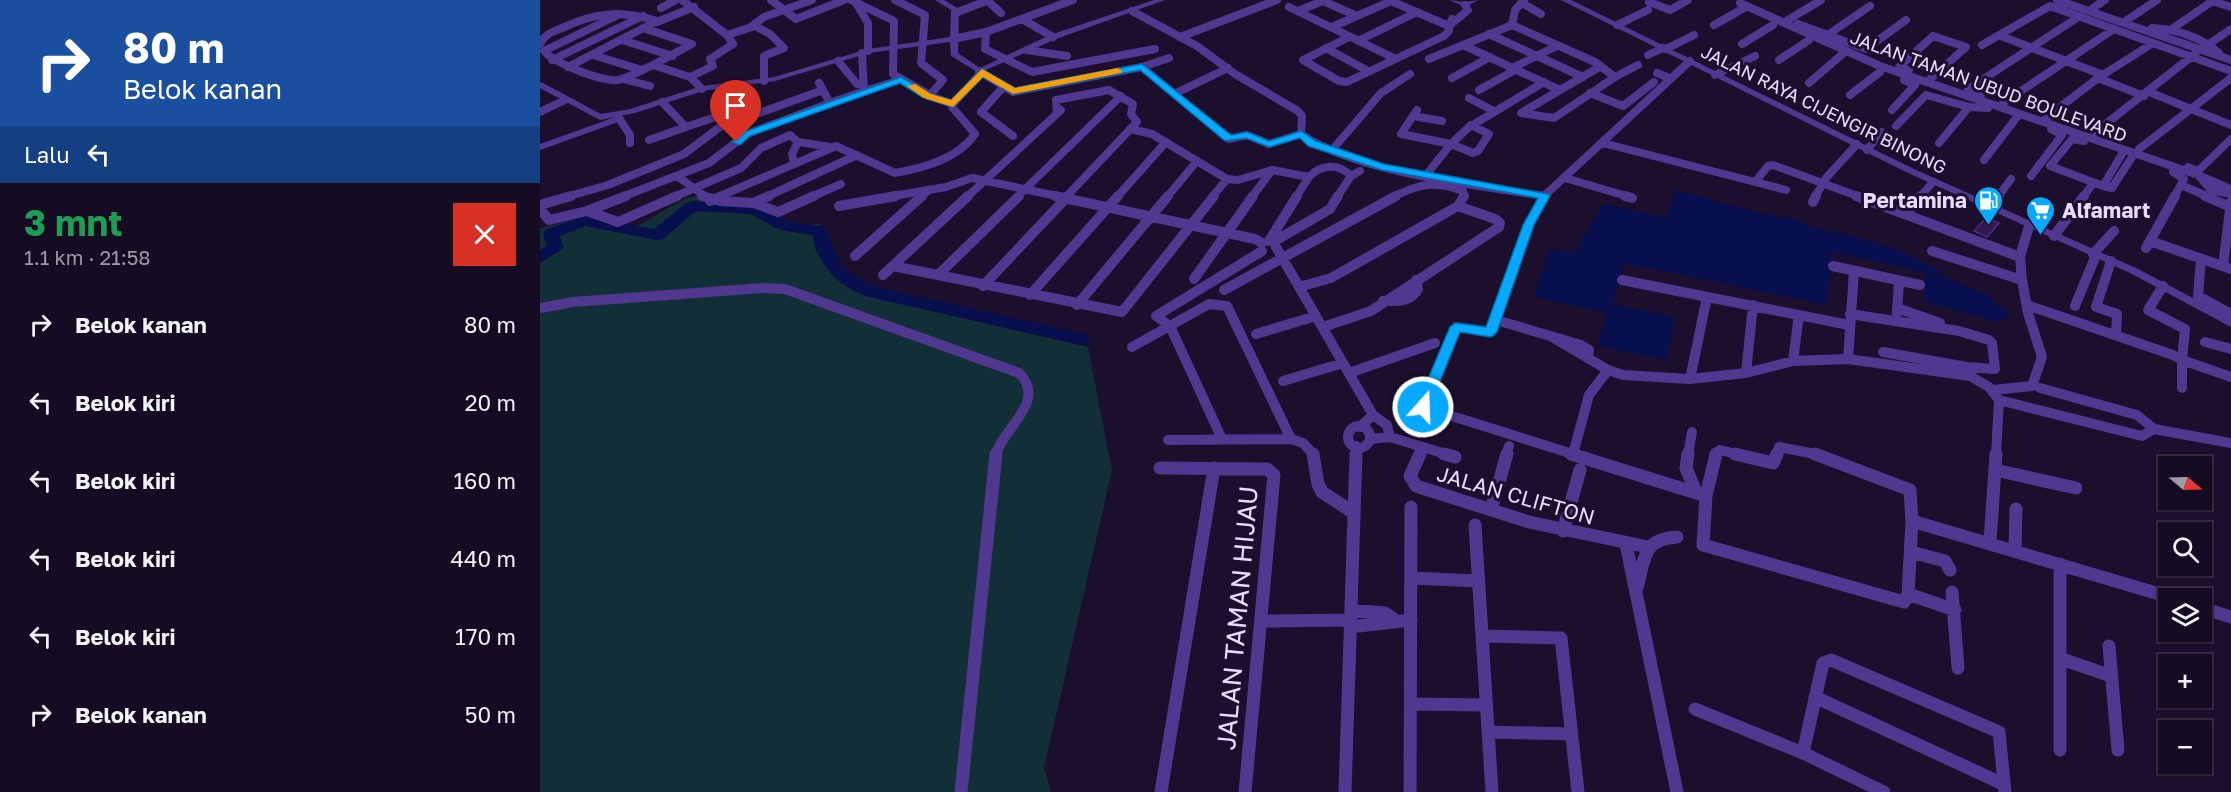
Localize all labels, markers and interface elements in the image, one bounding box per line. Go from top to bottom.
text: 80 m [123,22,224,72]
icon: right [24,24,102,102]
street label: JALAN TAMAN UBUD BOULEVARD [1848,26,2130,146]
street label: JALAN RAYA CIJENGIR BINONG [1698,40,1950,178]
text: Belok kanan [123,73,282,105]
pin [710,80,761,142]
icon: arrive [719,89,752,122]
icon: left [82,138,115,171]
text: Lalu [24,141,70,168]
fuel station icon: Pertamina [1972,184,2004,226]
place label: Pertamina [1863,187,1967,213]
supermarket icon: Alfamart [2025,194,2057,236]
place label: Alfamart [2062,197,2150,223]
text: 3 mnt [24,201,123,244]
button: close [453,203,516,266]
text: 1.1 km · 21:58 [24,245,151,269]
icon: right [24,308,57,341]
text: Belok kanan [75,311,207,338]
text: 80 m [464,311,516,338]
position arrow [1391,375,1455,439]
icon: left [24,386,57,419]
text: Belok kiri [75,389,176,416]
text: 20 m [465,389,516,416]
north arrow [2158,456,2212,510]
map controls [2158,456,2212,774]
street label: JALAN CLIFTON [1434,460,1598,530]
icon: left [24,464,57,497]
text: Belok kiri [75,467,176,494]
text: 160 m [453,467,516,494]
street label: JALAN TAMAN HIJAU [1210,485,1264,751]
button: search [2158,522,2212,576]
icon: left [24,542,57,575]
text: Belok kiri [75,545,176,572]
text: 440 m [451,545,516,572]
button: layers [2158,588,2212,642]
icon: left [24,620,57,653]
text: Belok kiri [75,623,176,650]
text: 170 m [455,623,516,650]
button: + [2158,654,2212,708]
icon: right [24,698,57,731]
text: Belok kanan [75,701,207,728]
text: 50 m [465,701,516,728]
button: − [2158,720,2212,774]

